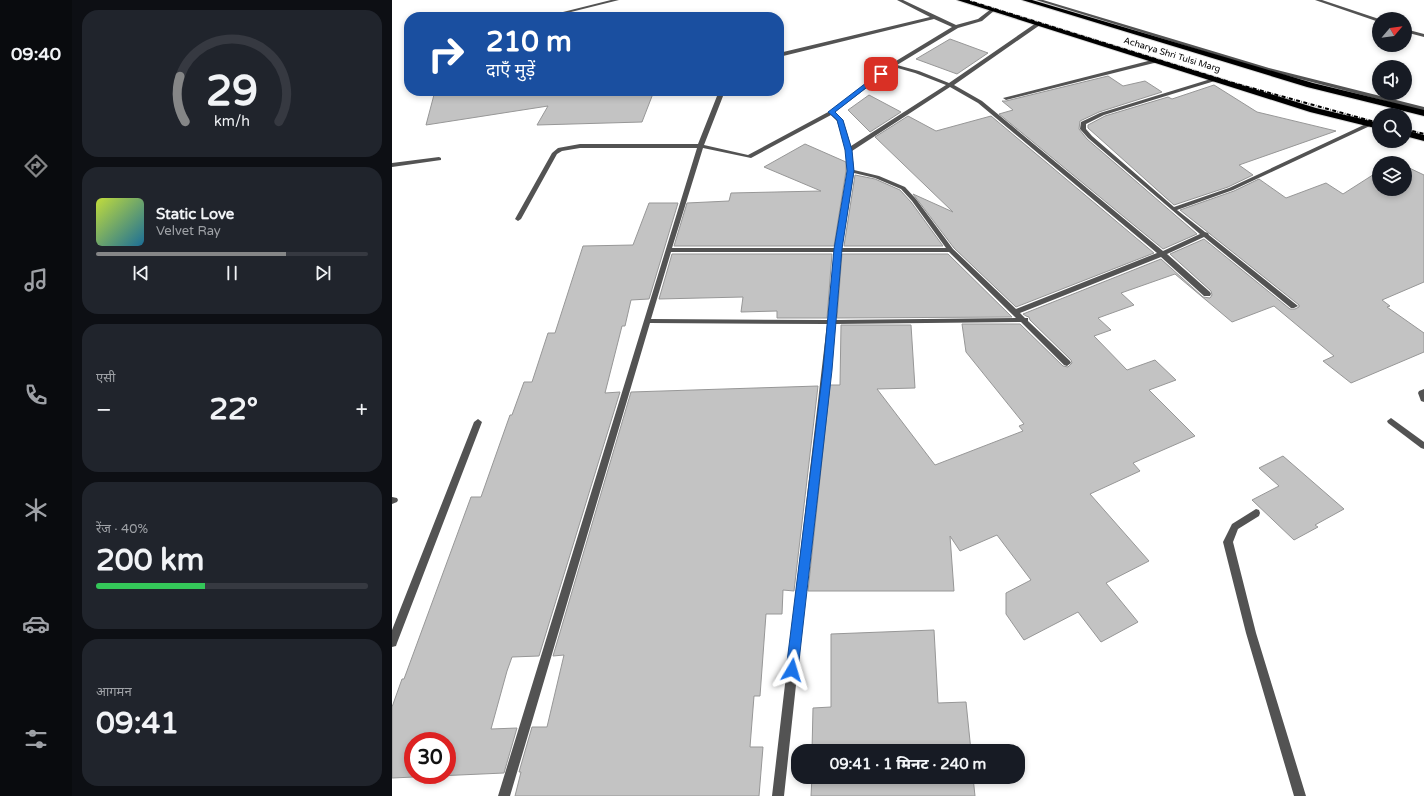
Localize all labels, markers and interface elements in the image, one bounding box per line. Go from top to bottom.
north arrow [1372,12,1412,52]
map controls [1372,12,1412,196]
text: 210 m [486,25,572,59]
icon: right [420,28,472,80]
street label: Acharya Shri Tulsi Marg [1122,35,1222,75]
text: 09:40 [11,43,61,65]
pin [864,57,898,91]
text: दाएँ मुड़ें [486,59,535,81]
button: sound [1372,60,1412,100]
icon: arrive [870,63,892,85]
text: 29 [206,66,258,116]
button: search [1372,108,1412,148]
text: km/h [214,112,250,129]
icon: directions [22,152,50,180]
button: layers [1372,156,1412,196]
text: Static Love [156,205,234,223]
text: Velvet Ray [156,223,221,239]
icon: previous [130,262,152,284]
icon: pause [221,262,243,284]
icon: next [312,262,334,284]
icon: music [22,266,50,294]
text: एसी [96,370,115,386]
icon: phone [22,381,50,409]
text: 22° [209,391,258,428]
text: − [96,397,112,423]
text: + [356,397,368,423]
icon: climate [22,496,50,524]
text: रेंज · 40% [96,521,148,537]
text: 200 km [96,542,204,579]
icon: car [22,610,50,638]
position arrow [771,649,813,691]
text: आगमन [96,684,132,700]
text: 09:41 [96,705,179,742]
icon: filters [22,725,50,753]
speed limit sign: 30 [404,732,456,784]
text: 09:41 · 1 मिनट · 240 m [830,755,986,773]

